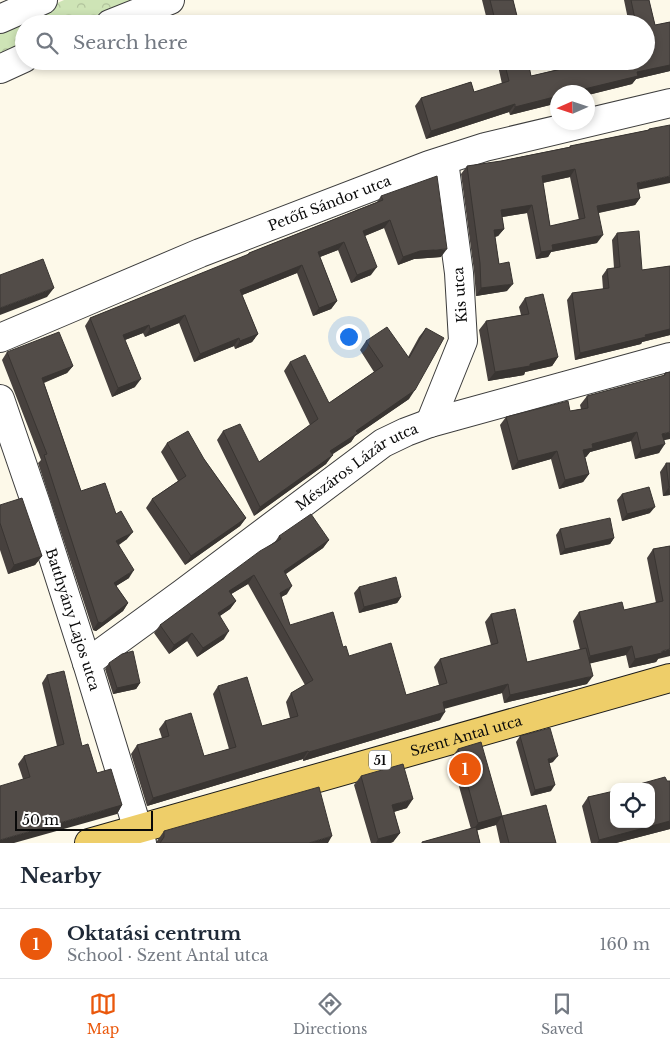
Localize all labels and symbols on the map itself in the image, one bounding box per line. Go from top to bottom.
north arrow [550,85,595,130]
street label: Petőfi Sándor utca [265,171,394,235]
street label: Kis utca [449,266,471,324]
your location [336,324,362,350]
street label: Mészáros Lázár utca [292,419,421,515]
street label: Batthyány Lajos utca [42,546,104,693]
street label: Szent Antal utca [408,711,524,760]
road number: 51 [369,750,391,770]
pin: 1 [449,750,481,788]
scale bar [15,808,152,831]

